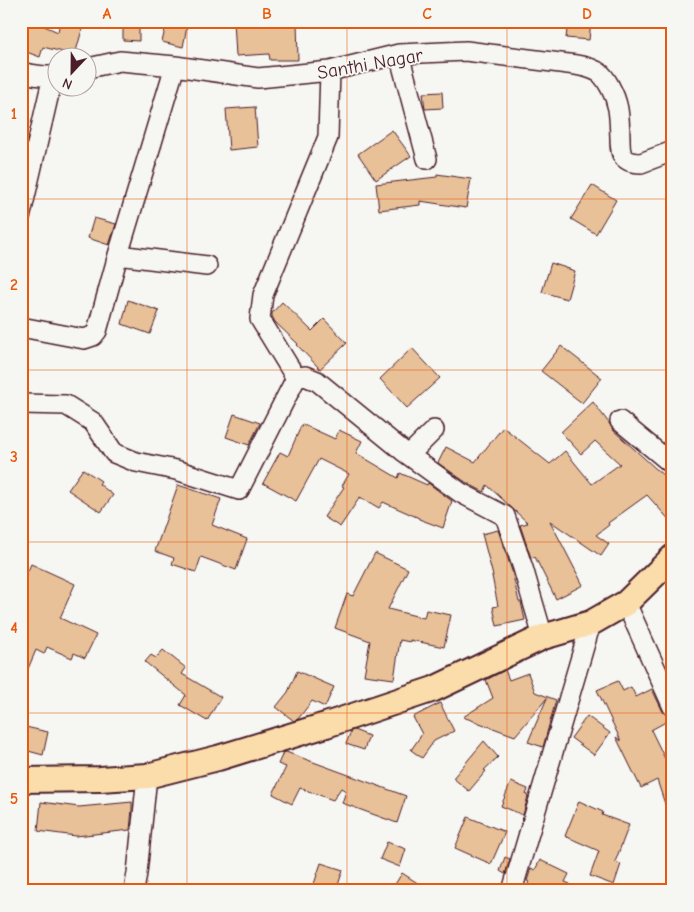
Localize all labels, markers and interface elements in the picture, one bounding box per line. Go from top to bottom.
text: A [103,5,112,23]
text: B [262,5,272,23]
text: C [422,5,432,23]
text: D [582,5,592,23]
street label: Santhi Nagar [316,44,425,84]
north arrow [48,48,98,98]
text: N [60,74,75,93]
text: 1 [11,105,17,123]
text: 2 [10,276,18,294]
text: 3 [10,448,18,466]
text: 4 [10,619,18,637]
text: 5 [10,790,18,808]

